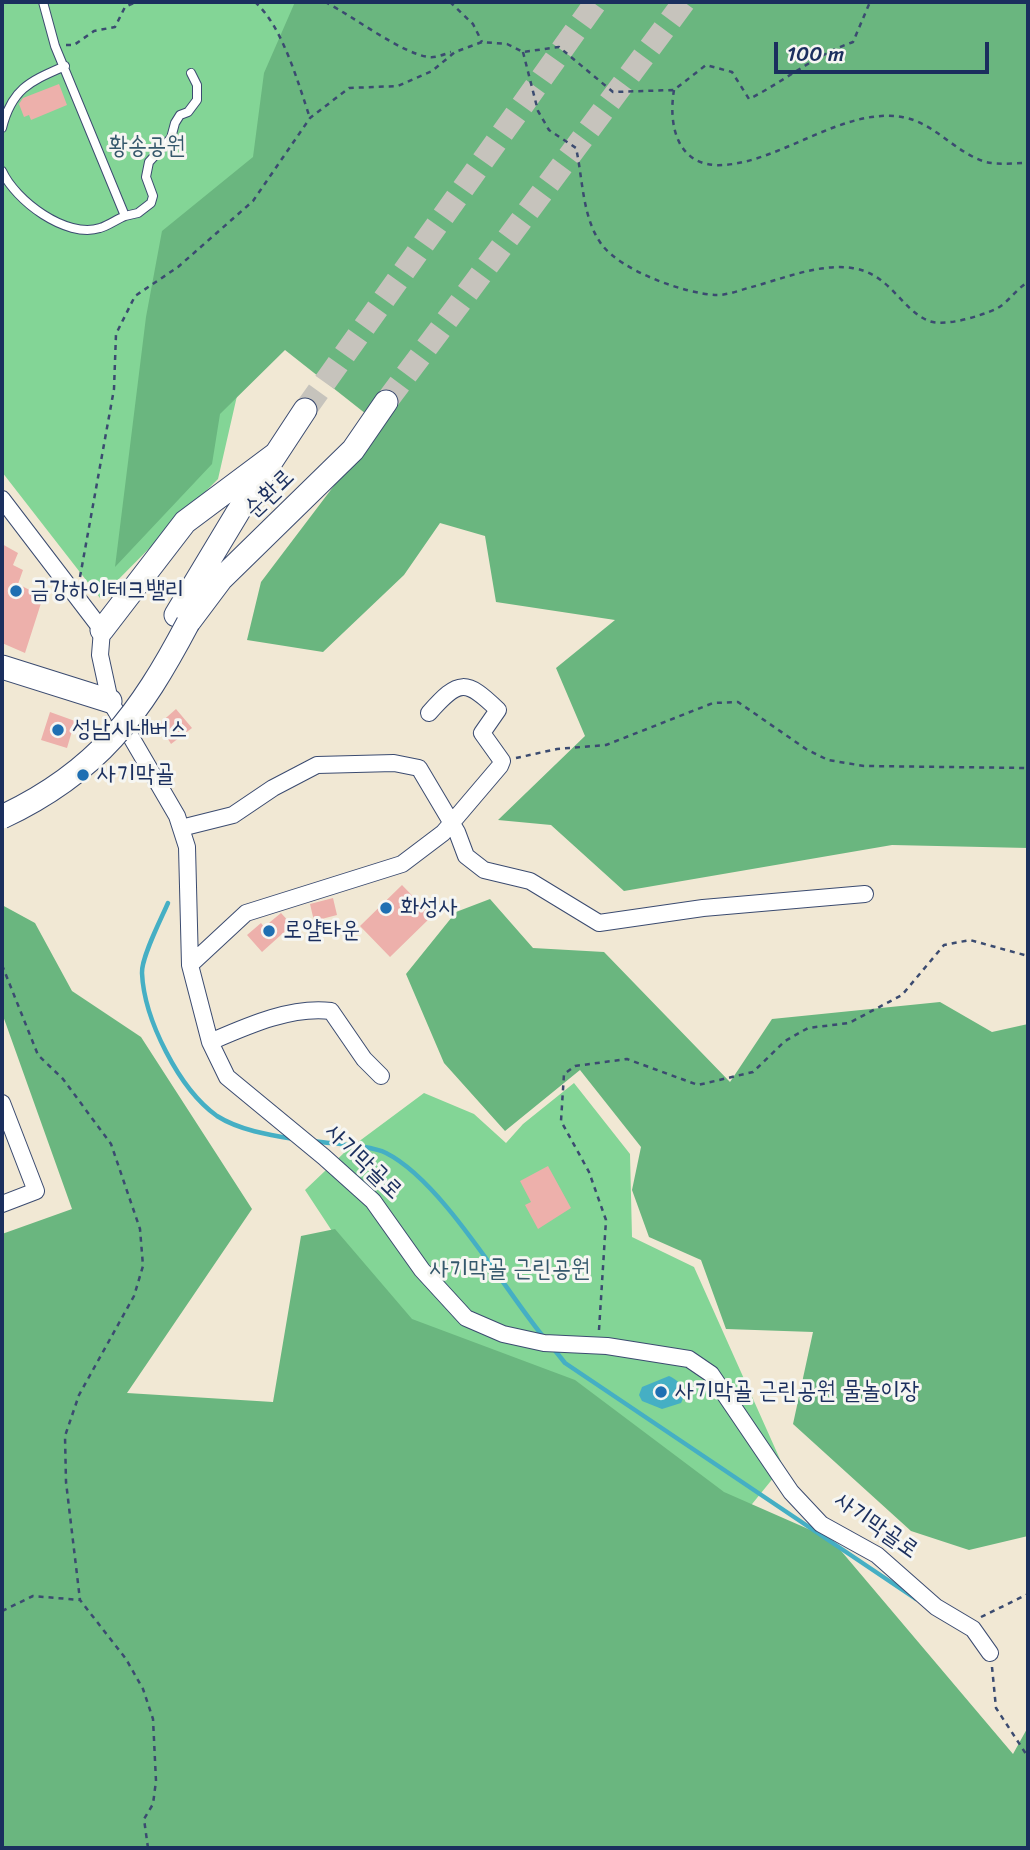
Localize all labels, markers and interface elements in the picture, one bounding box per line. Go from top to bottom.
scale bar [778,28,993,72]
text: 100 m [787,35,844,73]
park label: 황송공원 [108,133,186,161]
street label: 순환로 [239,464,301,524]
place label: 금강하이테크밸리 [30,577,184,605]
marker: 금강하이테크밸리 [8,583,24,599]
place label: 성남시내버스 [72,716,188,744]
marker: 성남시내버스 [50,722,66,738]
place label: 사기막골 [97,761,174,789]
marker: 사기막골 [75,767,91,783]
place label: 화성사 [400,894,458,922]
marker: 화성사 [378,900,394,916]
place label: 로얄타운 [283,917,360,945]
marker: 로얄타운 [261,923,277,939]
street label: 사기막골로 [318,1118,408,1206]
park label: 사기막골 근린공원 [430,1256,590,1284]
place label: 사기막골 근린공원 물놀이장 [675,1378,919,1406]
marker: 사기막골 근린공원 물놀이장 [653,1384,669,1400]
street label: 사기막골로 [828,1487,924,1565]

